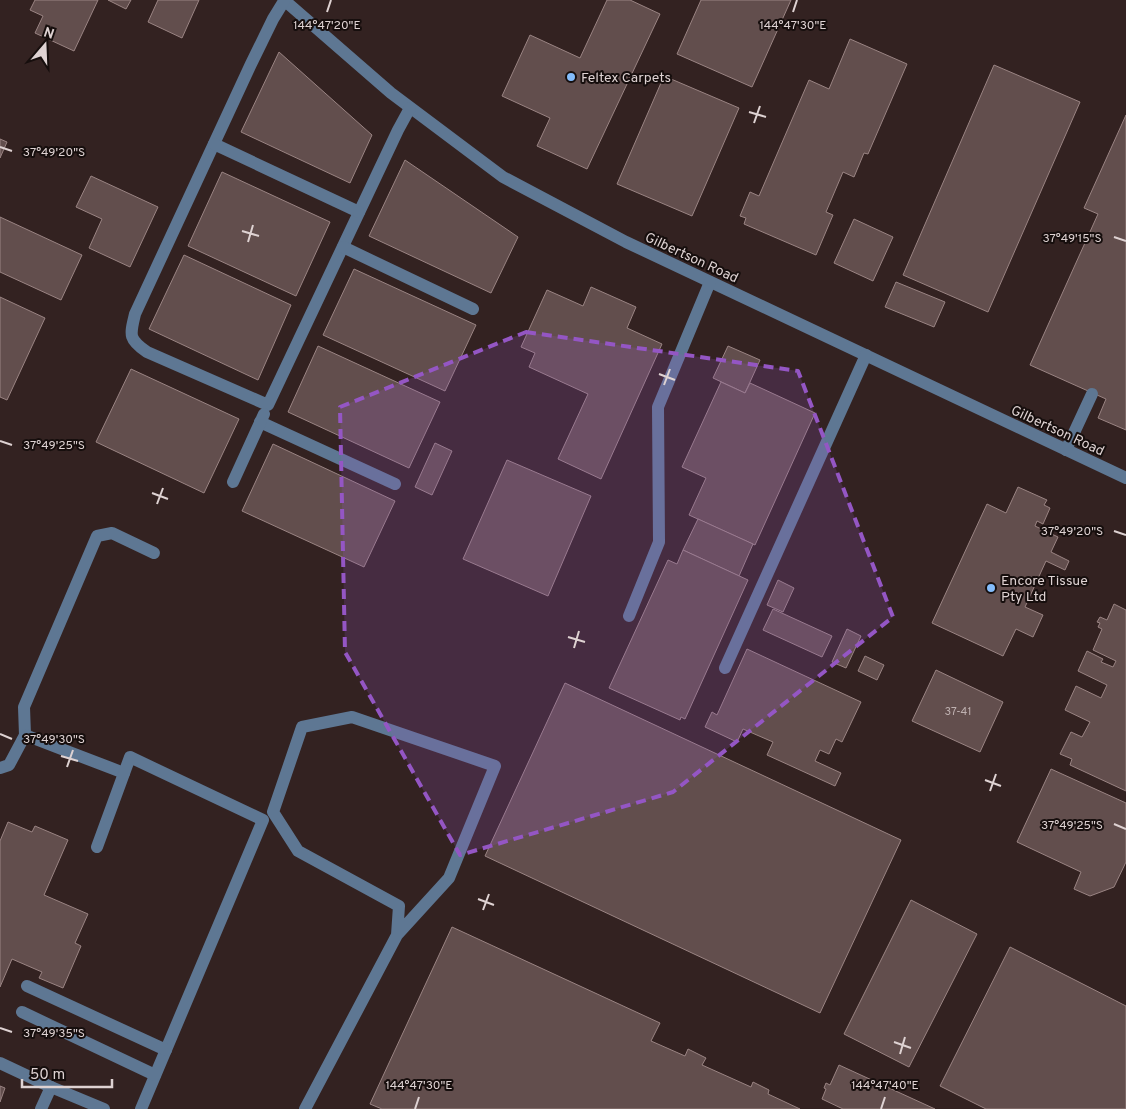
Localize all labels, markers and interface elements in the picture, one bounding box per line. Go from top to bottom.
text: 144°47'20"E [293,18,361,34]
text: 144°47'30"E [759,18,827,34]
north arrow [20,20,70,70]
text: N [41,24,56,44]
place label: Feltex Carpets [581,70,671,87]
marker: Feltex Carpets [565,71,577,83]
text: 37°49'20"S [23,145,85,161]
street label: Gilbertson Road [642,229,741,287]
text: 37°49'15"S [1042,231,1102,247]
street label: Gilbertson Road [1008,402,1107,460]
text: 37°49'25"S [23,438,85,454]
text: 37°49'20"S [1041,524,1103,540]
place label: Encore Tissue Pty Ltd [1001,573,1088,606]
marker: Encore Tissue Pty Ltd [985,582,997,594]
house number: 37-41 [944,705,972,719]
text: 37°49'30"S [23,732,85,748]
text: 37°49'25"S [1041,818,1103,834]
text: 37°49'35"S [23,1026,85,1042]
scale bar [22,1056,112,1088]
text: 50 m [30,1066,65,1085]
text: 144°47'30"E [385,1078,453,1094]
text: 144°47'40"E [851,1078,919,1094]

